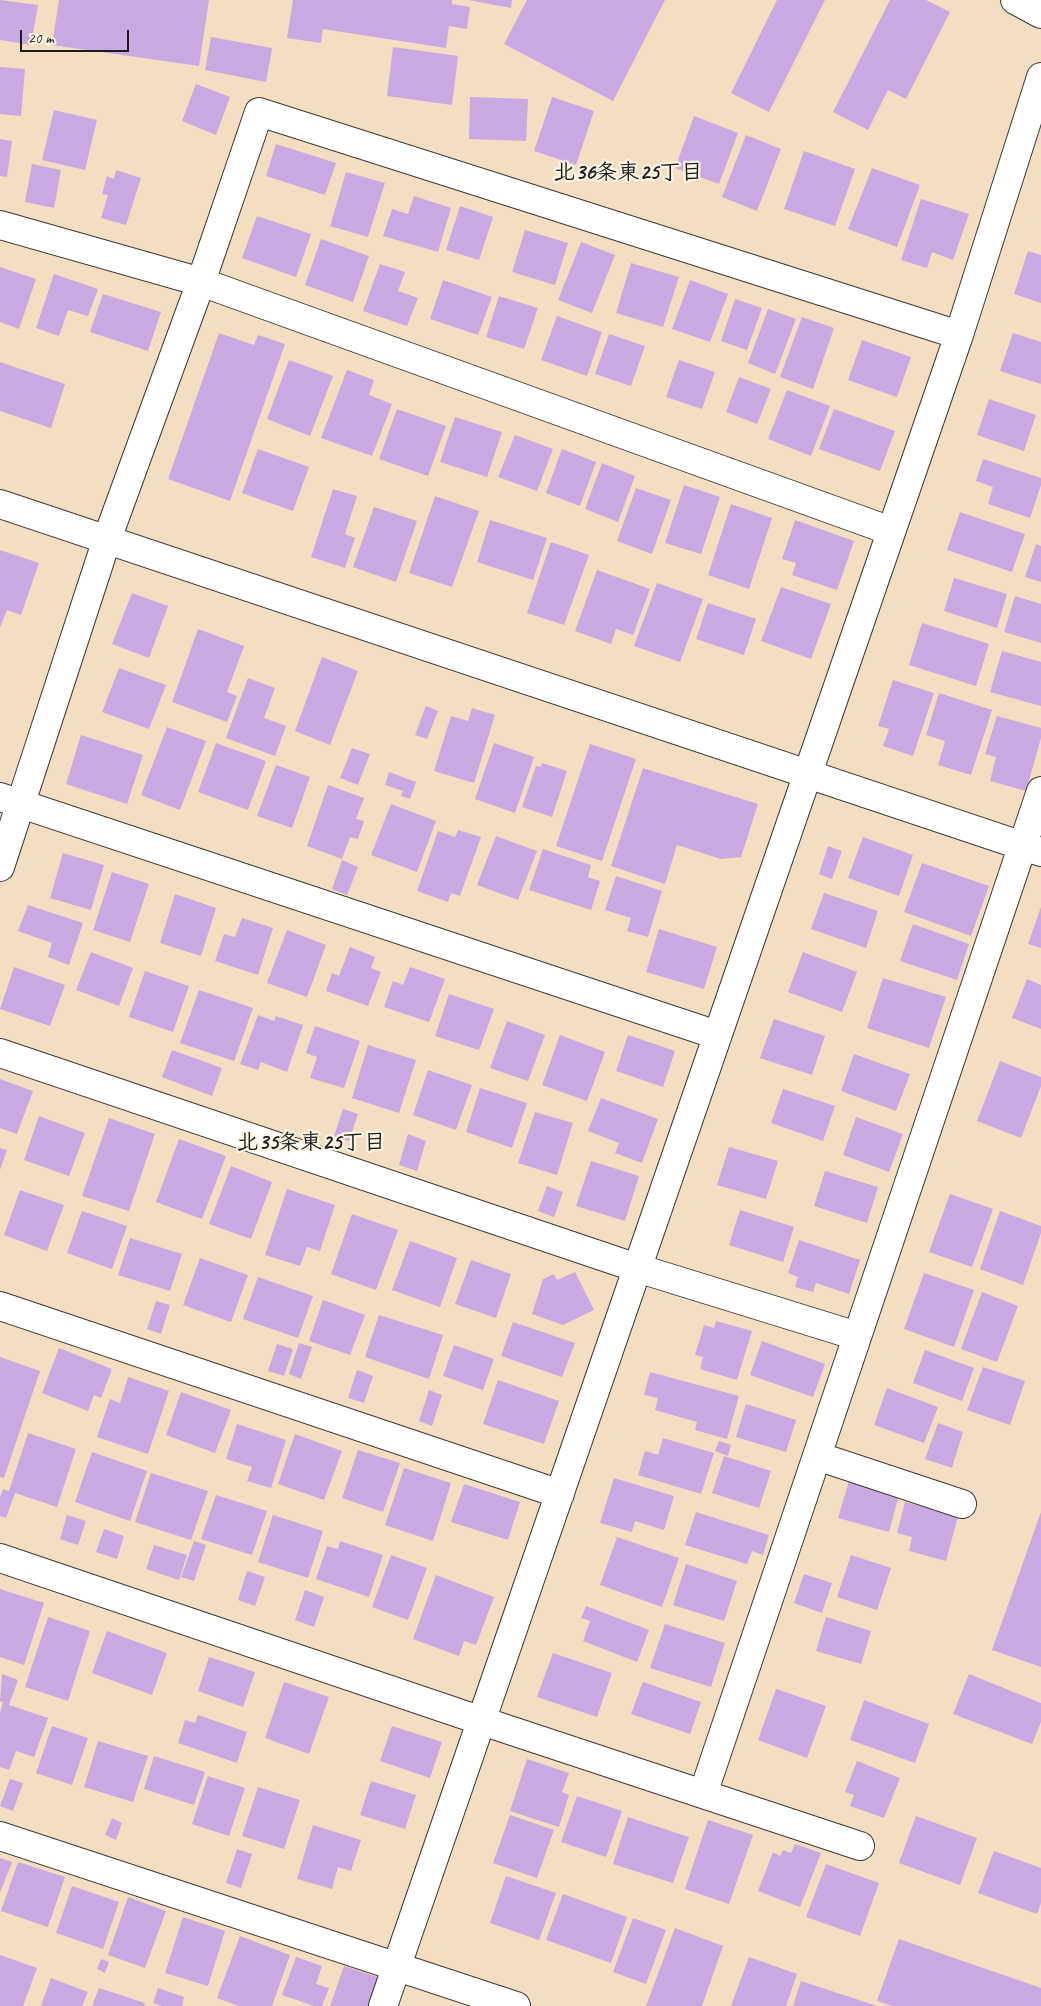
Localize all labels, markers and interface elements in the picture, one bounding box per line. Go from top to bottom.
scale bar [22,20,131,52]
text: 20 m [28,29,54,48]
district label: 北36条東25丁目 [553,160,703,186]
district label: 北35条東25丁目 [237,1130,385,1156]

